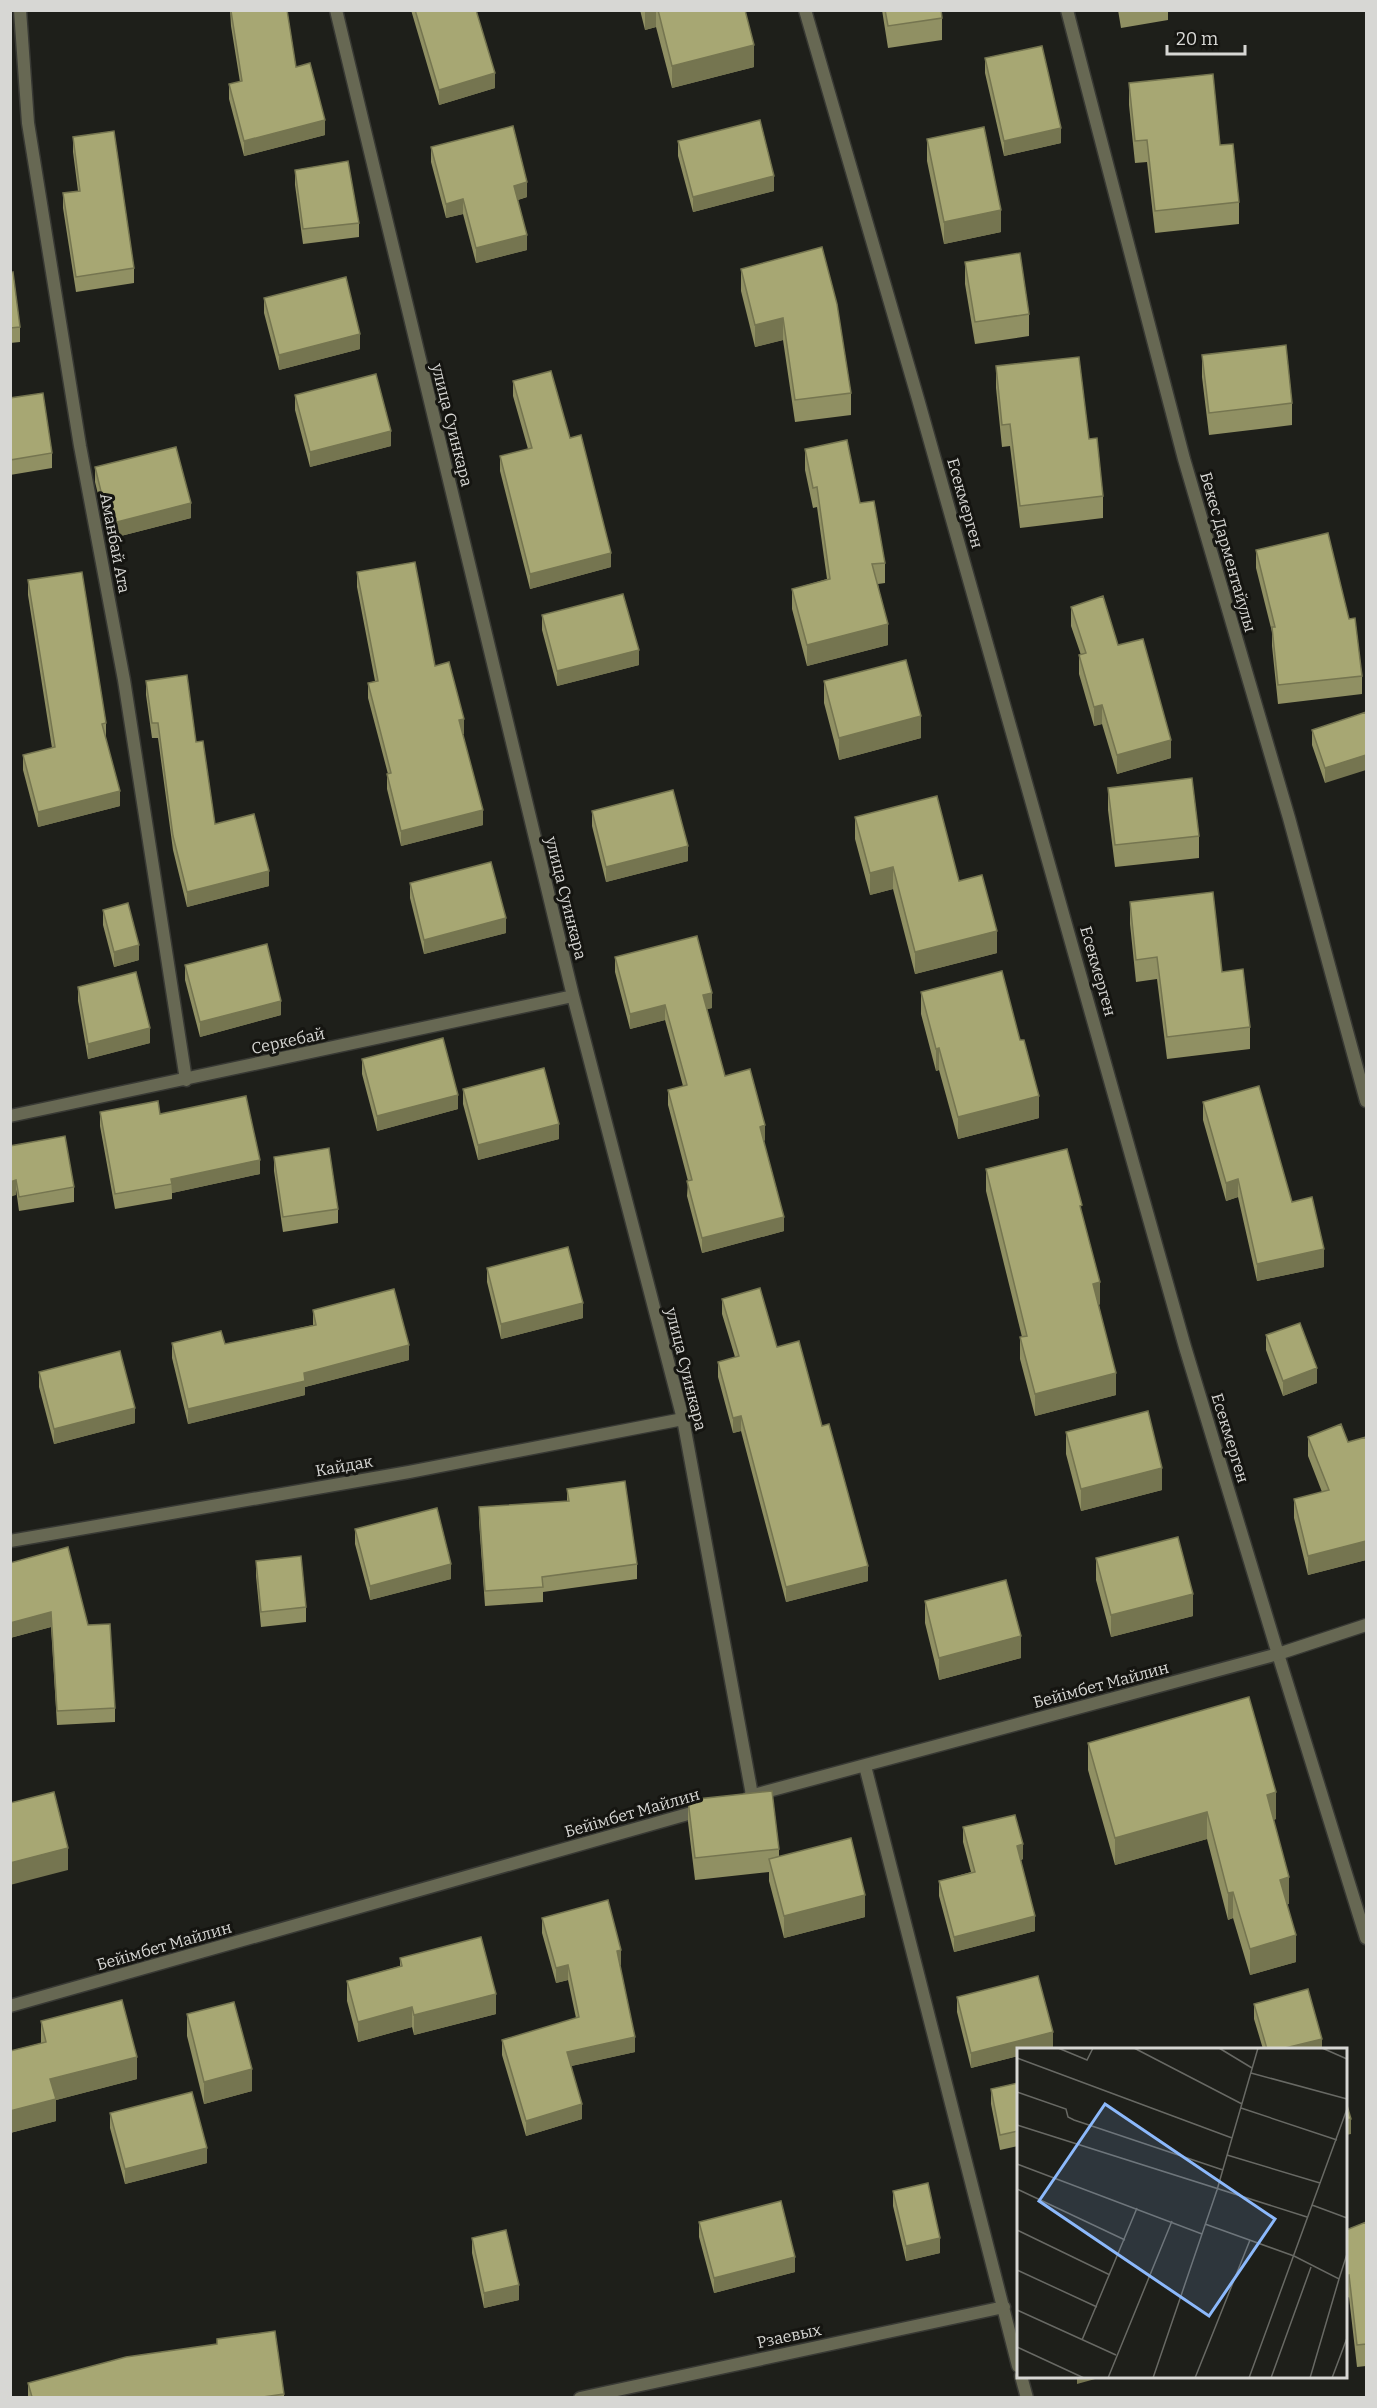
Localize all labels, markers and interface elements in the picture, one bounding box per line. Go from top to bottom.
scale bar [1167,18,1245,56]
text: 20 m [1176,28,1218,50]
street label: улица Суинкара [427,361,476,489]
street label: Eсекмерген [943,456,987,550]
street label: Бекес Дарментайулы [1196,470,1260,634]
street label: Аманбай Ата [96,491,134,595]
street label: улица Суинкара [541,834,590,962]
street label: Eсекмерген [1076,924,1120,1018]
street label: Серкебай [250,1024,326,1058]
street label: улица Суинкара [661,1305,710,1433]
street label: Eсекмерген [1207,1391,1253,1485]
street label: Кайдак [314,1452,375,1480]
street label: Бейімбет Майлин [1031,1658,1171,1712]
street label: Бейімбет Майлин [562,1785,702,1841]
street label: Бейімбет Майлин [94,1918,234,1974]
inset map [1017,2048,1347,2378]
street label: Рзаевых [755,2320,823,2352]

